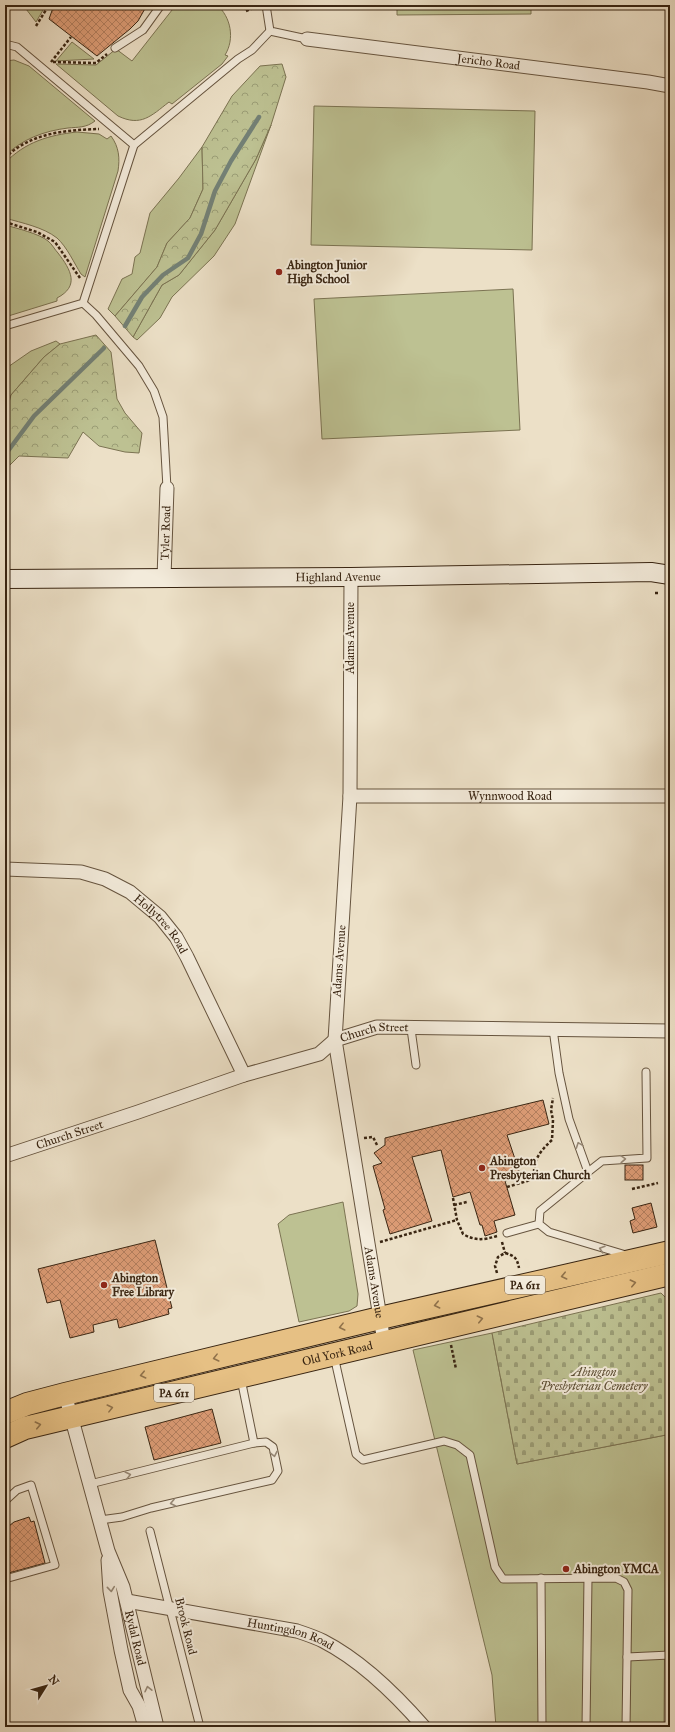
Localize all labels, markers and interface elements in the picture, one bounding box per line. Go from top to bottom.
street label: Jericho Road [454,51,521,73]
place label: Abington Junior High School [286,258,368,287]
marker: Abington Junior High School [274,267,284,277]
street label: Tyler Road [158,505,173,561]
street label: Highland Avenue [295,570,381,585]
street label: Adams Avenue [343,602,357,675]
street label: Wynnwood Road [468,789,552,803]
street label: Hollytree Road [131,891,191,956]
street label: Adams Avenue [329,924,349,998]
street label: Church Street [338,1020,409,1045]
street label: Church Street [34,1117,106,1152]
one-way arrow [575,1141,583,1148]
place label: Abington Presbyterian Church [489,1154,591,1183]
one-way arrow [620,1155,626,1164]
marker: Abington Presbyterian Church [477,1163,487,1173]
street label: Adams Avenue [361,1245,387,1319]
one-way arrow [599,1245,606,1254]
place label: Abington Free Library [111,1271,176,1300]
one-way arrow [561,1271,568,1280]
road number: PA 611 [505,1276,545,1294]
one-way arrow [629,1279,636,1287]
marker: Abington Free Library [99,1280,109,1290]
one-way arrow [434,1300,441,1309]
one-way arrow [476,1315,483,1324]
one-way arrow [339,1323,345,1331]
street label: Old York Road [301,1338,374,1369]
one-way arrow [213,1353,220,1362]
park label: Abington Presbyterian Cemetery [540,1365,648,1393]
one-way arrow [139,1371,146,1379]
road number: PA 611 [154,1384,194,1402]
one-way arrow [106,1404,113,1413]
one-way arrow [34,1421,41,1430]
one-way arrow [270,1451,278,1457]
one-way arrow [124,1471,131,1480]
one-way arrow [170,1498,177,1507]
place label: Abington YMCA [573,1562,660,1577]
marker: Abington YMCA [561,1564,571,1574]
one-way arrow [106,1586,115,1592]
street label: Brook Road [172,1596,200,1656]
street label: Rydal Road [122,1609,149,1667]
street label: Huntingdon Road [246,1615,336,1652]
north arrow [26,1666,66,1706]
text: N [46,1673,62,1688]
one-way arrow [144,1686,153,1693]

